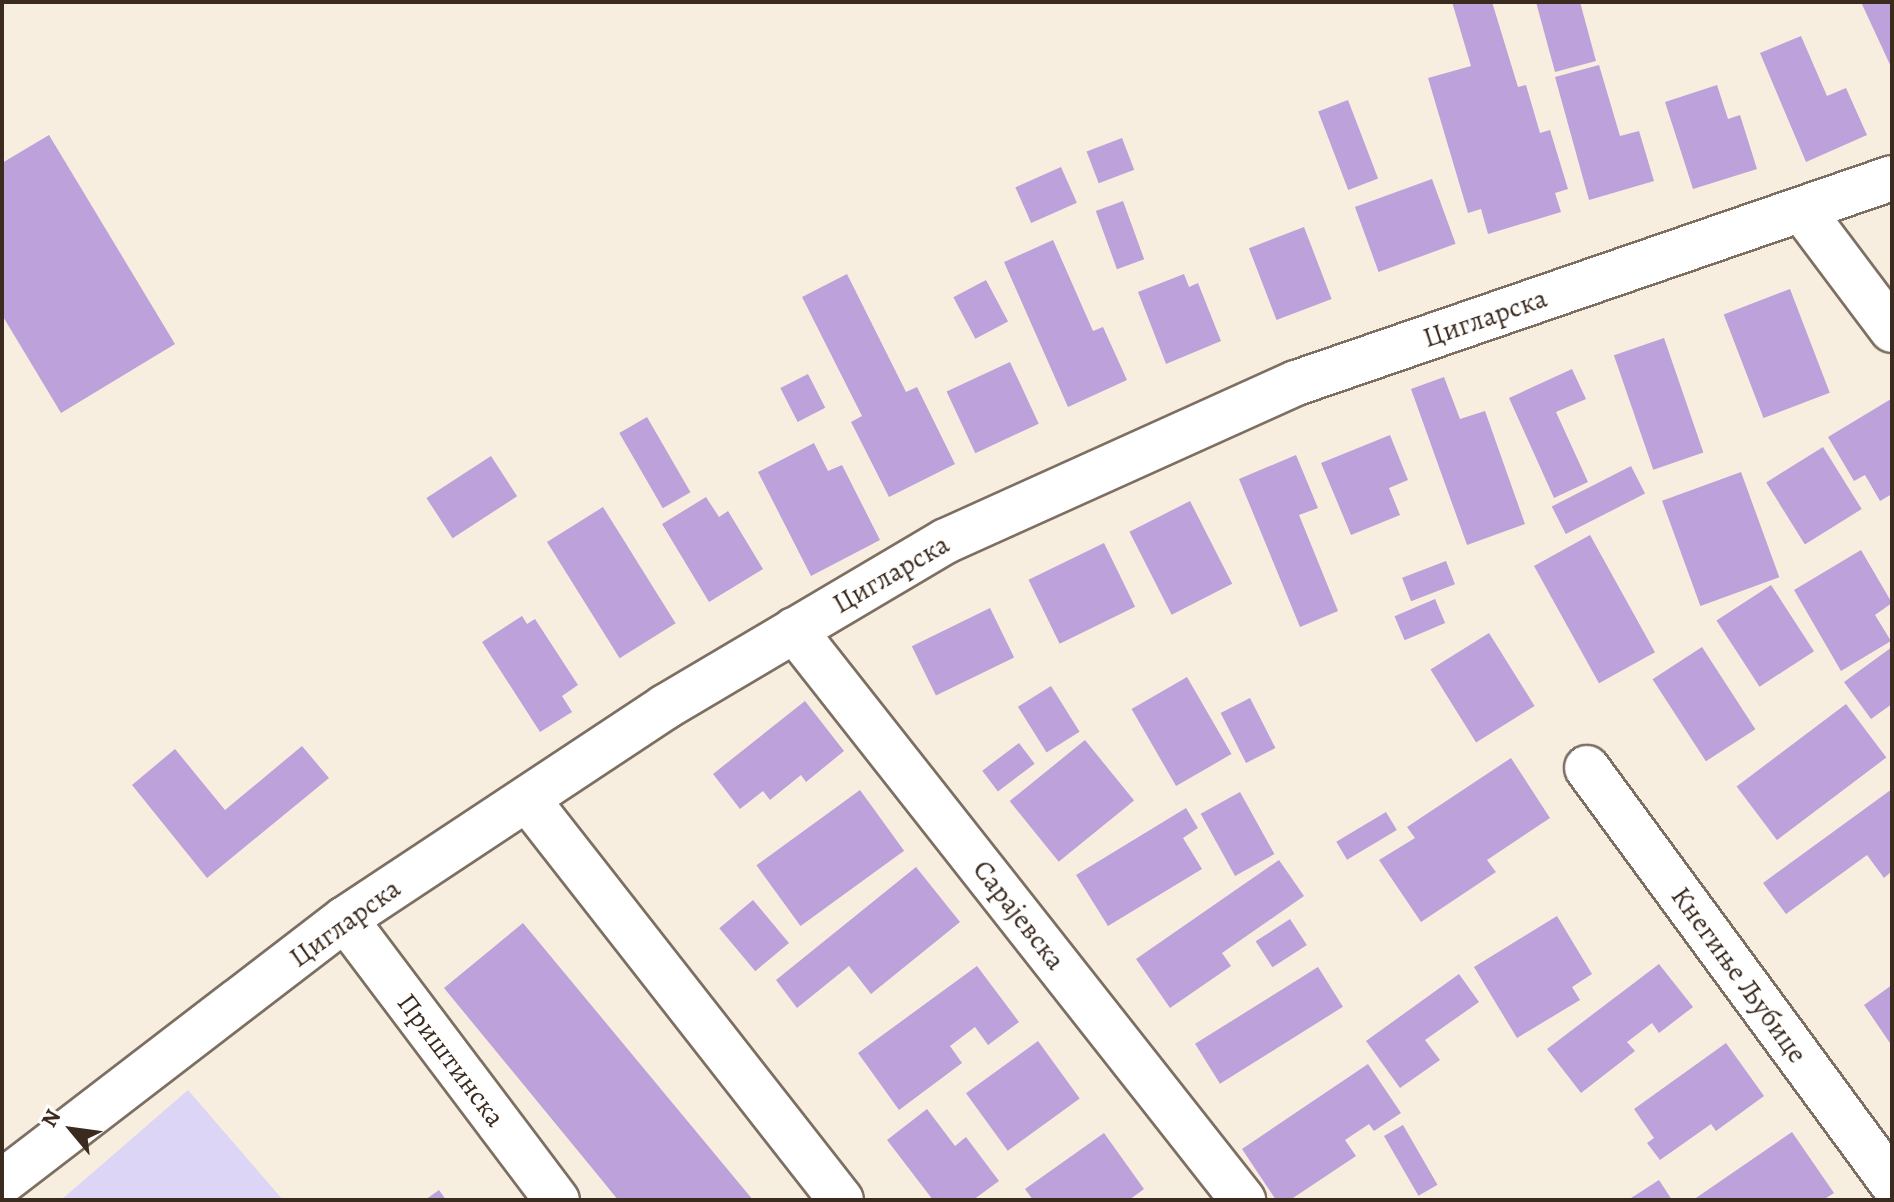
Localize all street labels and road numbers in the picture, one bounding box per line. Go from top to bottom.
street label: Цигларска [1419,281,1551,355]
street label: Цигларска [827,527,955,621]
street label: Сарајевска [966,853,1072,977]
street label: Цигларска [283,872,407,974]
street label: Кнегиње Љубице [1664,880,1814,1070]
street label: Приштинска [390,987,512,1133]

